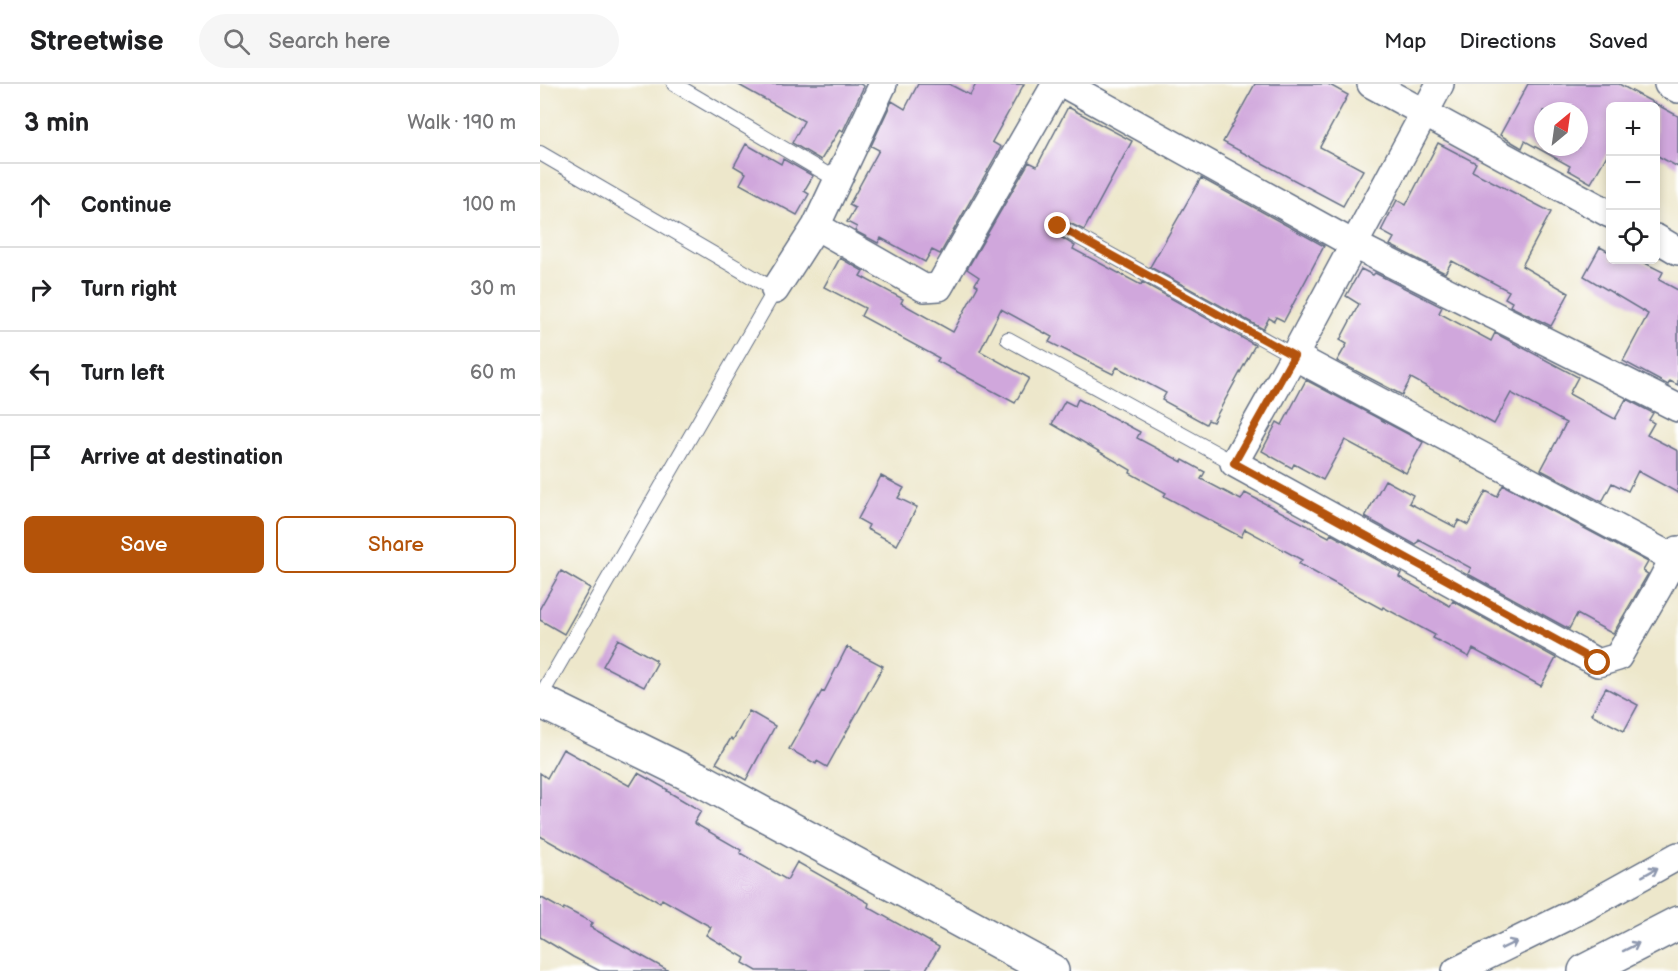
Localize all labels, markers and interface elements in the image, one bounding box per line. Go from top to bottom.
search box [199,14,619,68]
text: Streetwise [30,25,163,58]
icon: search [220,25,253,58]
text: Search here [268,28,390,55]
text: Map [1384,29,1427,54]
text: Directions [1460,29,1556,54]
text: Saved [1589,29,1648,54]
north arrow [1534,102,1588,156]
map controls [1606,102,1660,264]
button: + [1606,102,1660,156]
text: 3 min [24,108,89,139]
text: Walk · 190 m [407,111,516,135]
button: − [1606,156,1660,210]
icon: ahead [24,189,57,222]
text: Continue [81,192,171,219]
text: 100 m [463,193,516,217]
button: locate [1606,210,1660,264]
route end [1044,212,1070,238]
icon: right [24,273,57,306]
text: Turn right [81,276,177,303]
text: 30 m [470,277,516,301]
icon: left [24,357,57,390]
text: Turn left [81,360,165,387]
text: 60 m [470,361,516,385]
icon: arrive [24,441,57,474]
text: Arrive at destination [81,444,283,471]
button: Save [24,516,264,573]
button: Share [276,516,516,573]
route start [1584,649,1610,675]
one-way arrow [1641,866,1659,877]
one-way arrow [1499,939,1517,951]
one-way arrow [1622,941,1640,952]

